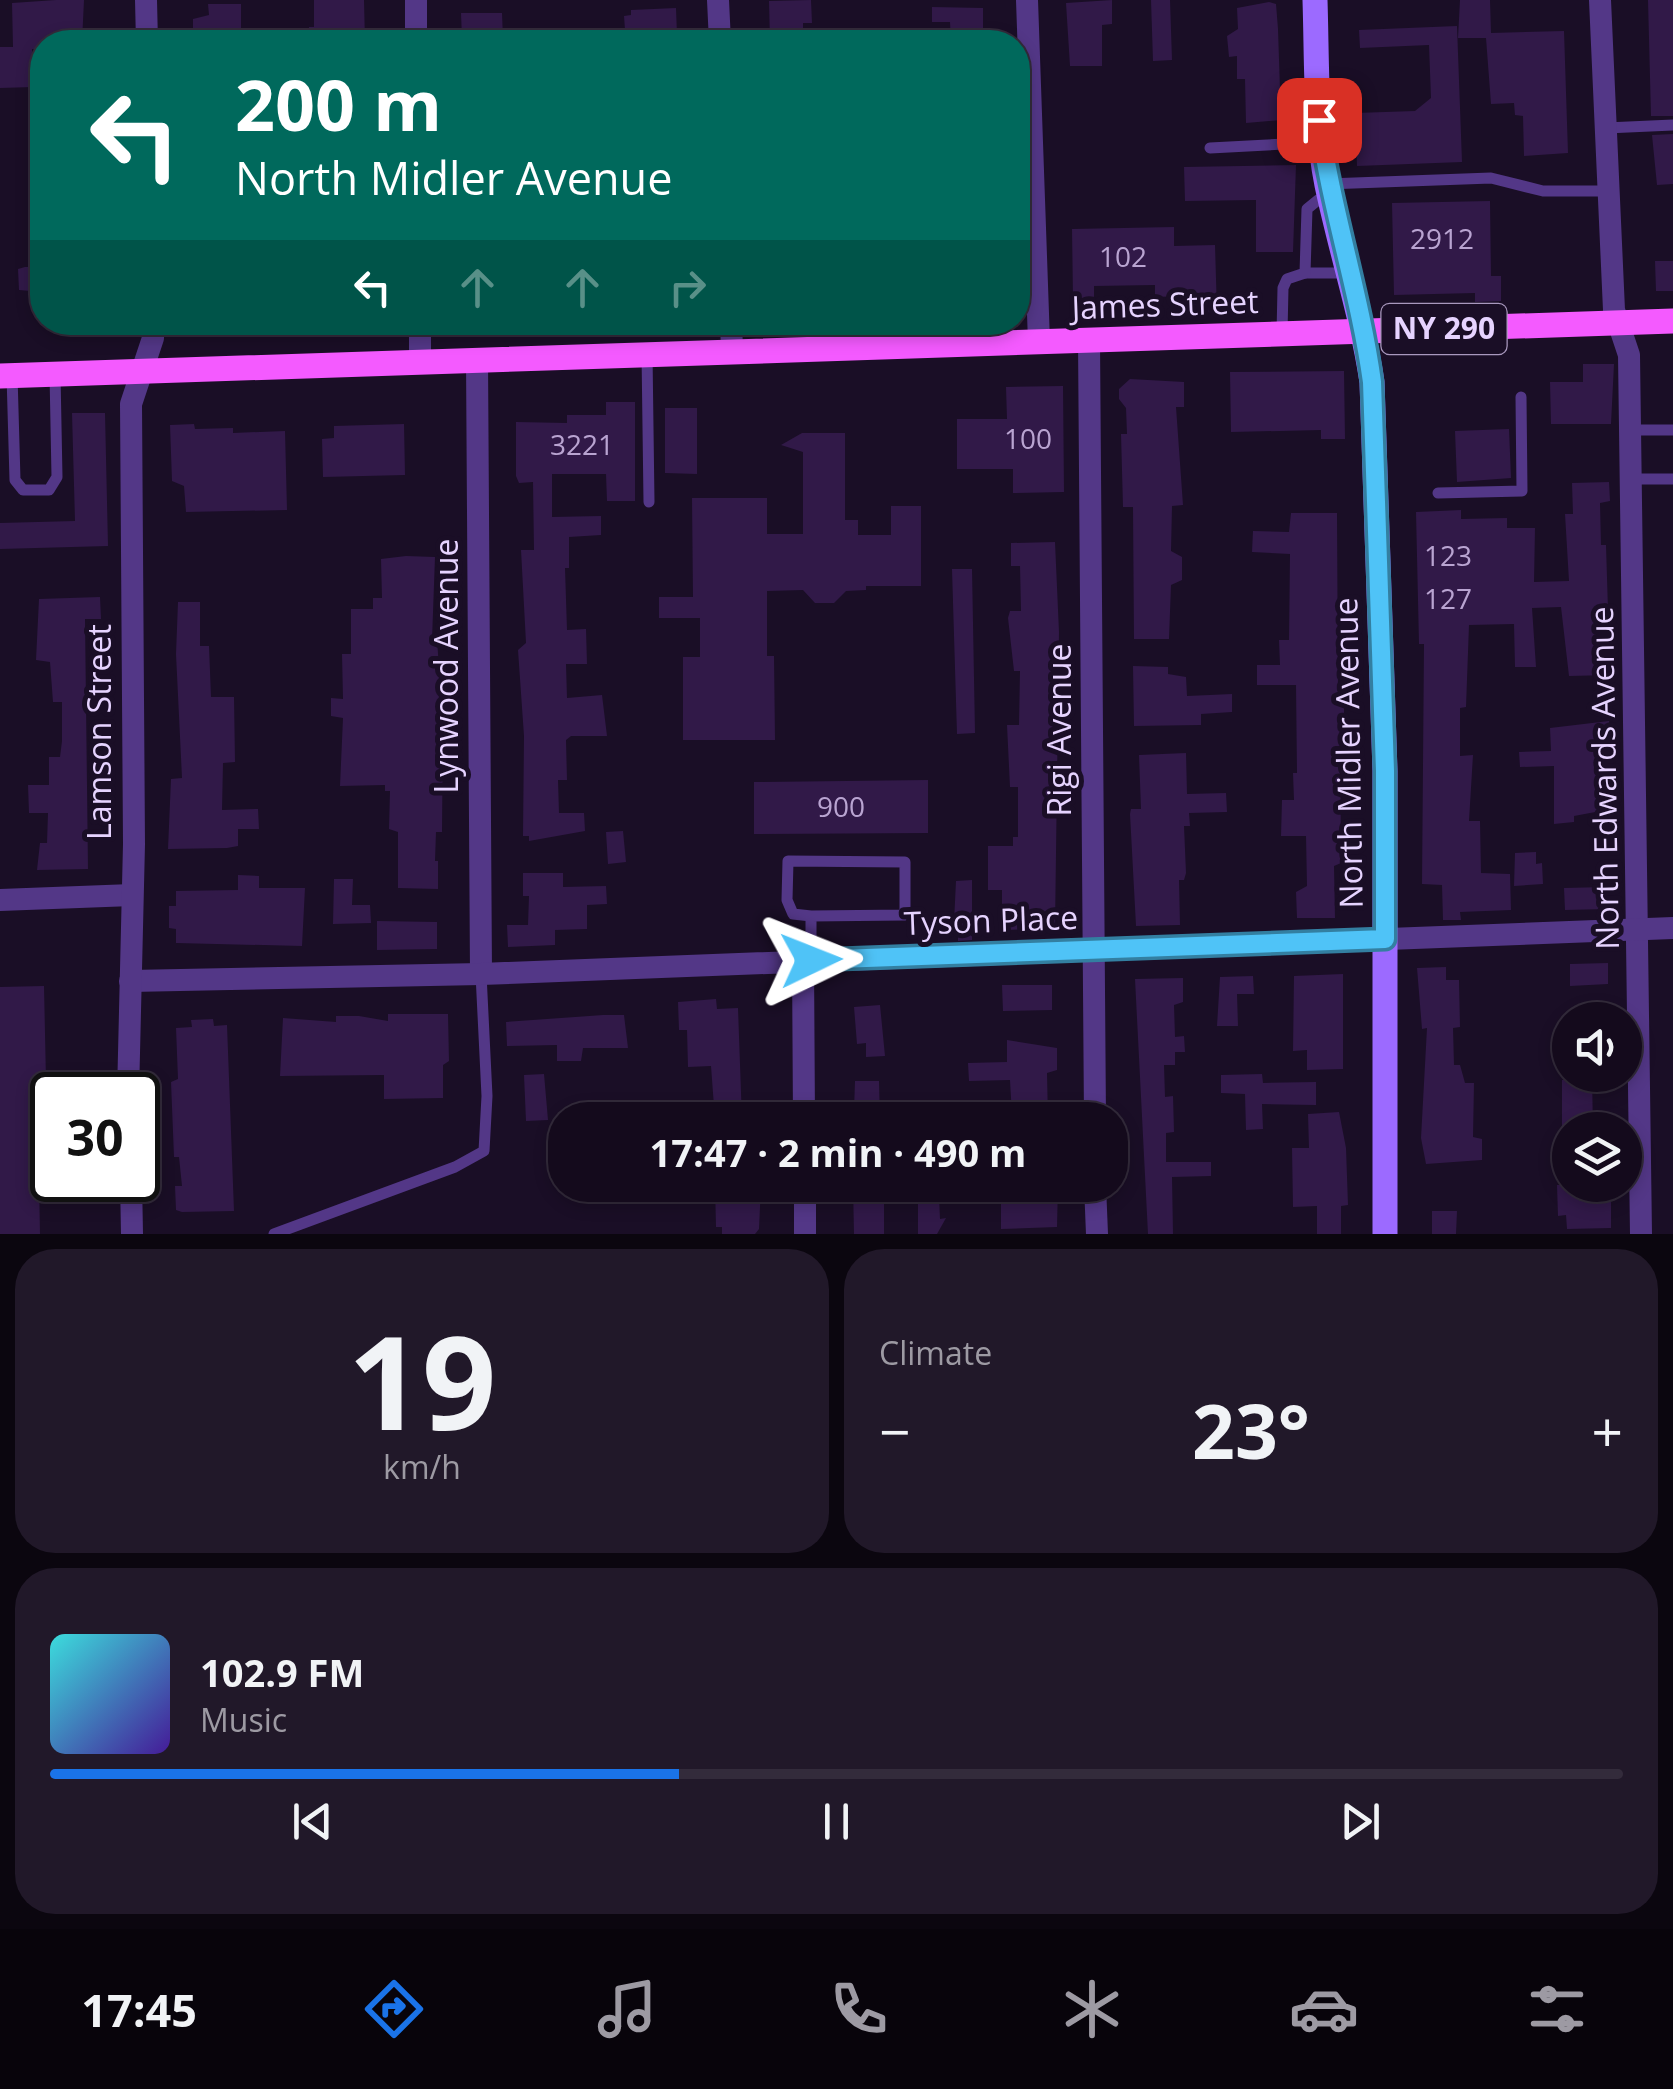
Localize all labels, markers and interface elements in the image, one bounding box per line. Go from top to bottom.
text: 200 m [235,56,442,152]
icon: left [70,70,200,200]
pin [1277,78,1362,163]
icon: arrive [1292,93,1347,148]
text: North Midler Avenue [235,147,672,208]
house number: 2912 [1410,219,1474,257]
house number: 102 [1099,237,1147,275]
icon: left [345,260,400,315]
icon: ahead [450,260,505,315]
icon: ahead [555,260,610,315]
icon: right [660,260,715,315]
street label: James Street [1068,279,1259,328]
road number: NY 290 [1382,304,1506,354]
house number: 100 [1004,419,1052,457]
house number: 3221 [550,425,614,463]
house number: 123 [1424,536,1472,574]
street label: Lynwood Avenue [424,539,467,793]
house number: 127 [1424,579,1472,617]
street label: North Midler Avenue [1323,597,1372,909]
street label: North Edwards Avenue [1579,606,1628,950]
street label: Lamson Street [77,624,120,840]
street label: Rigi Avenue [1037,644,1080,817]
house number: 900 [817,787,865,825]
street label: Tyson Place [903,895,1079,944]
position arrow [759,908,863,1012]
map controls [1552,1002,1642,1202]
button: sound [1552,1002,1642,1092]
speed limit sign: 30 [30,1072,160,1202]
button: layers [1552,1112,1642,1202]
text: 17:47 · 2 min · 490 m [650,1126,1026,1178]
text: 19 [348,1291,496,1468]
text: Climate [879,1331,992,1374]
text: 23° [1192,1379,1310,1481]
text: − [879,1393,910,1468]
text: + [1592,1393,1623,1468]
text: km/h [383,1445,461,1488]
text: 102.9 FM [200,1646,364,1698]
text: Music [200,1698,287,1741]
icon: previous [285,1794,340,1849]
icon: pause [809,1794,864,1849]
icon: next [1333,1794,1388,1849]
icon: directions [359,1974,429,2044]
icon: music [592,1974,662,2044]
icon: phone [824,1974,894,2044]
icon: climate [1057,1974,1127,2044]
icon: car [1289,1974,1359,2044]
icon: filters [1522,1974,1592,2044]
text: 17:45 [81,1979,197,2040]

